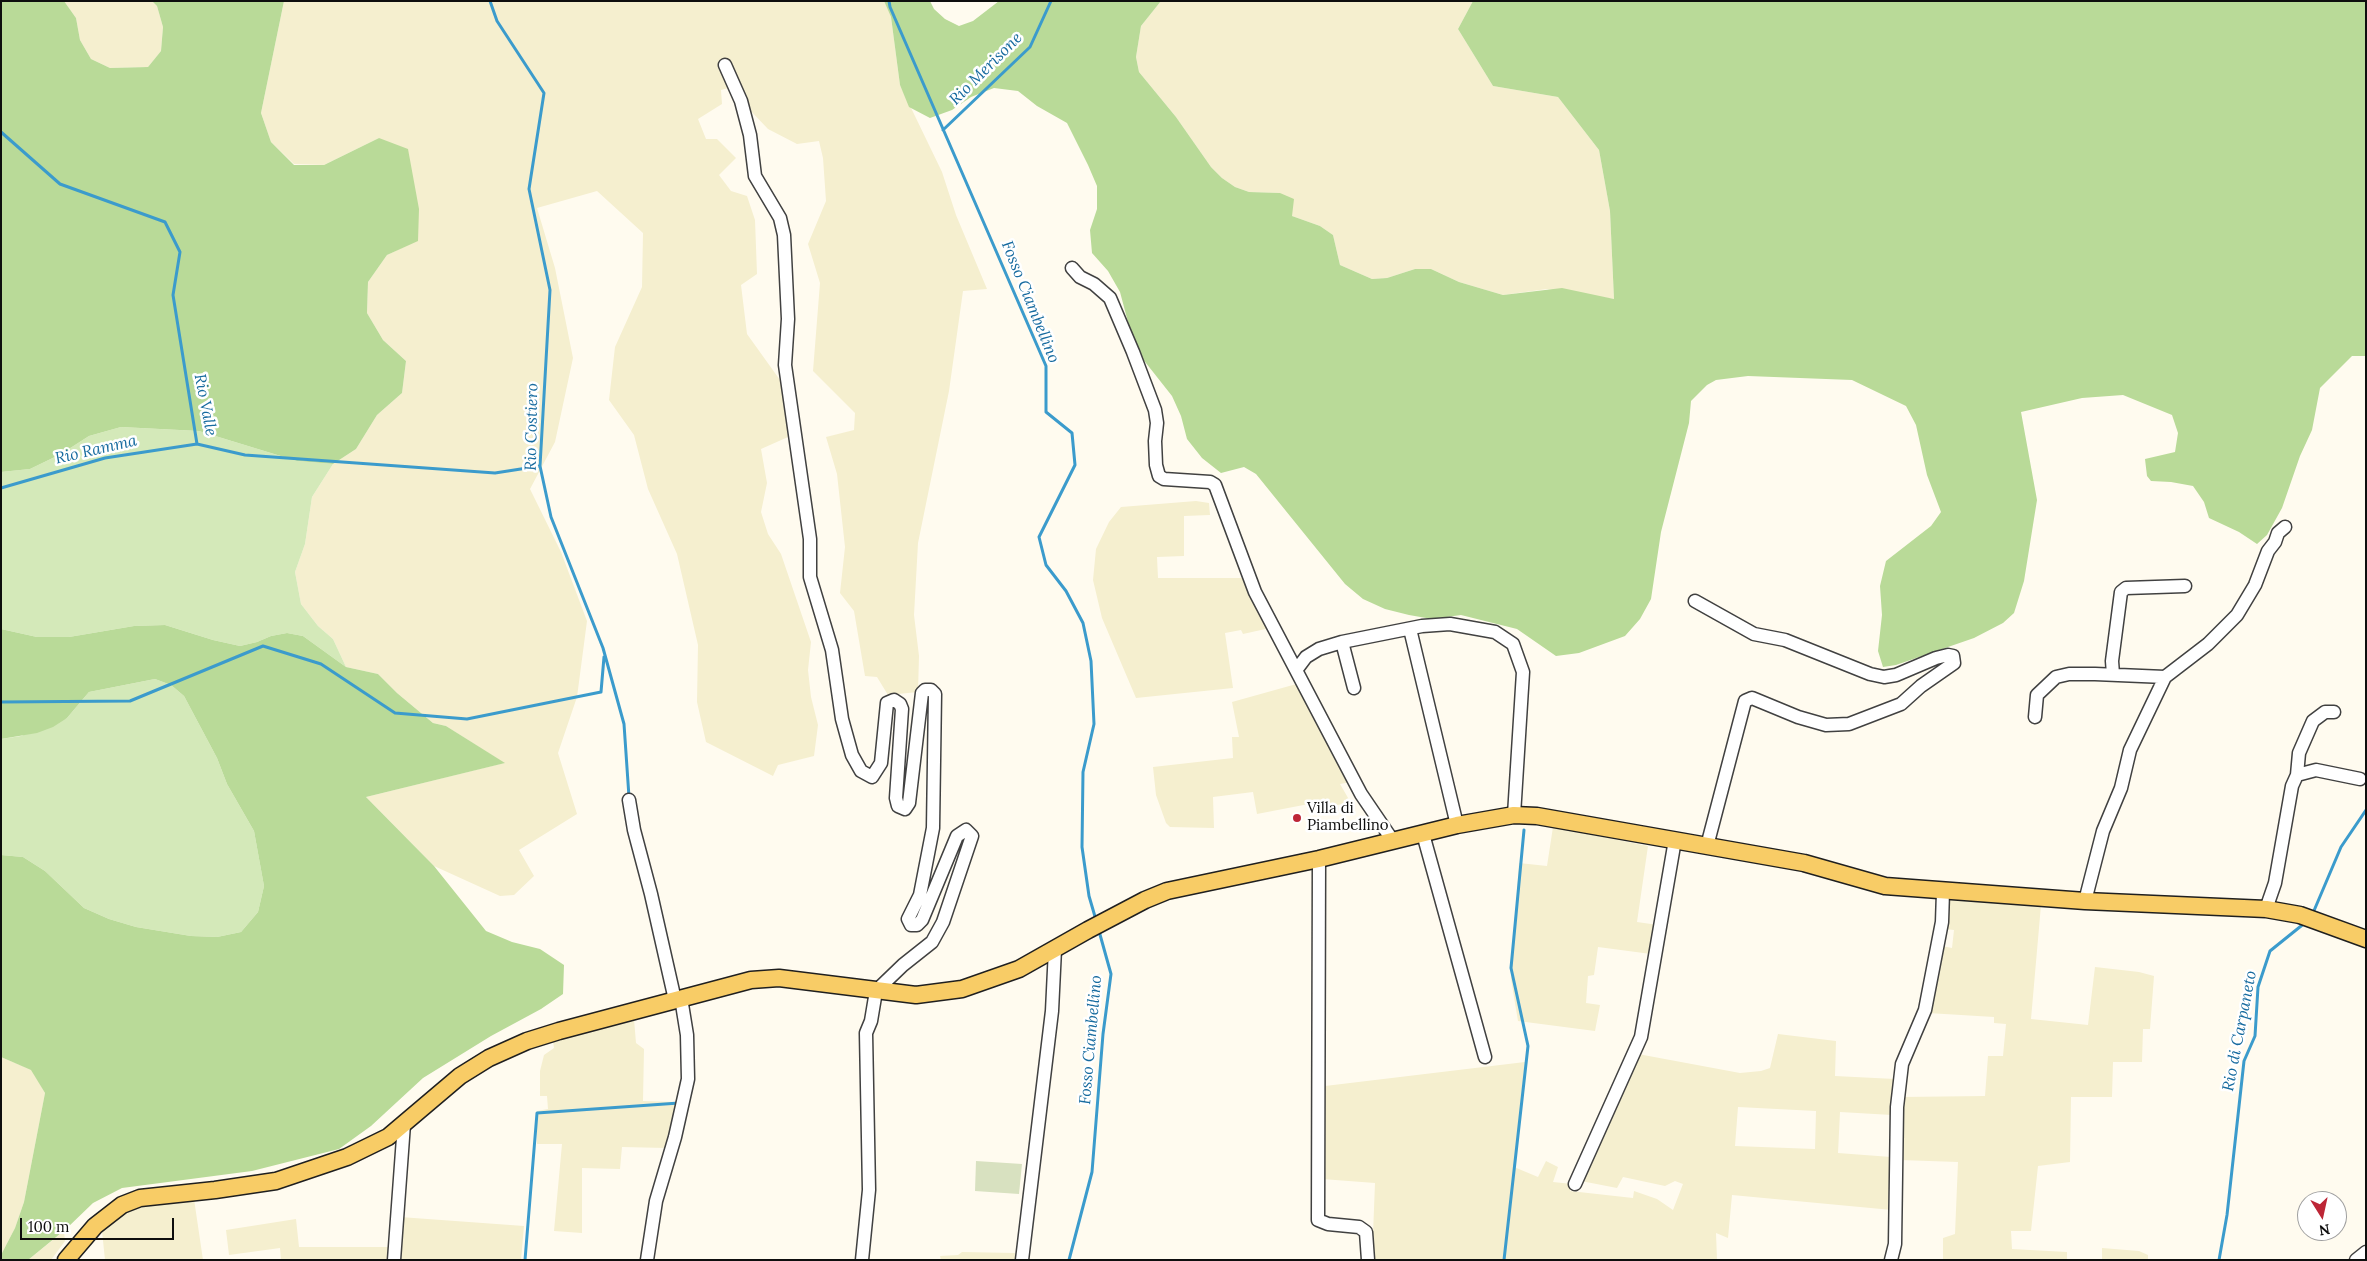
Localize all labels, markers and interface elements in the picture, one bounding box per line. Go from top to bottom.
water label: Rio Merisone [946,29,1026,109]
water label: Fosso Ciambellino [997,238,1063,366]
water label: Rio Valle [190,372,220,438]
water label: Rio Costiero [522,383,542,471]
water label: Rio Ramma [53,431,139,469]
place label: Villa di Piambellino [1307,800,1389,835]
marker: Villa di Piambellino [1291,812,1303,824]
water label: Rio di Carpaneto [2219,969,2261,1093]
water label: Fosso Ciambellino [1076,974,1106,1106]
north arrow [2297,1191,2347,1241]
scale bar [22,1208,176,1240]
text: 100 m [28,1217,69,1236]
text: N [2318,1220,2331,1240]

